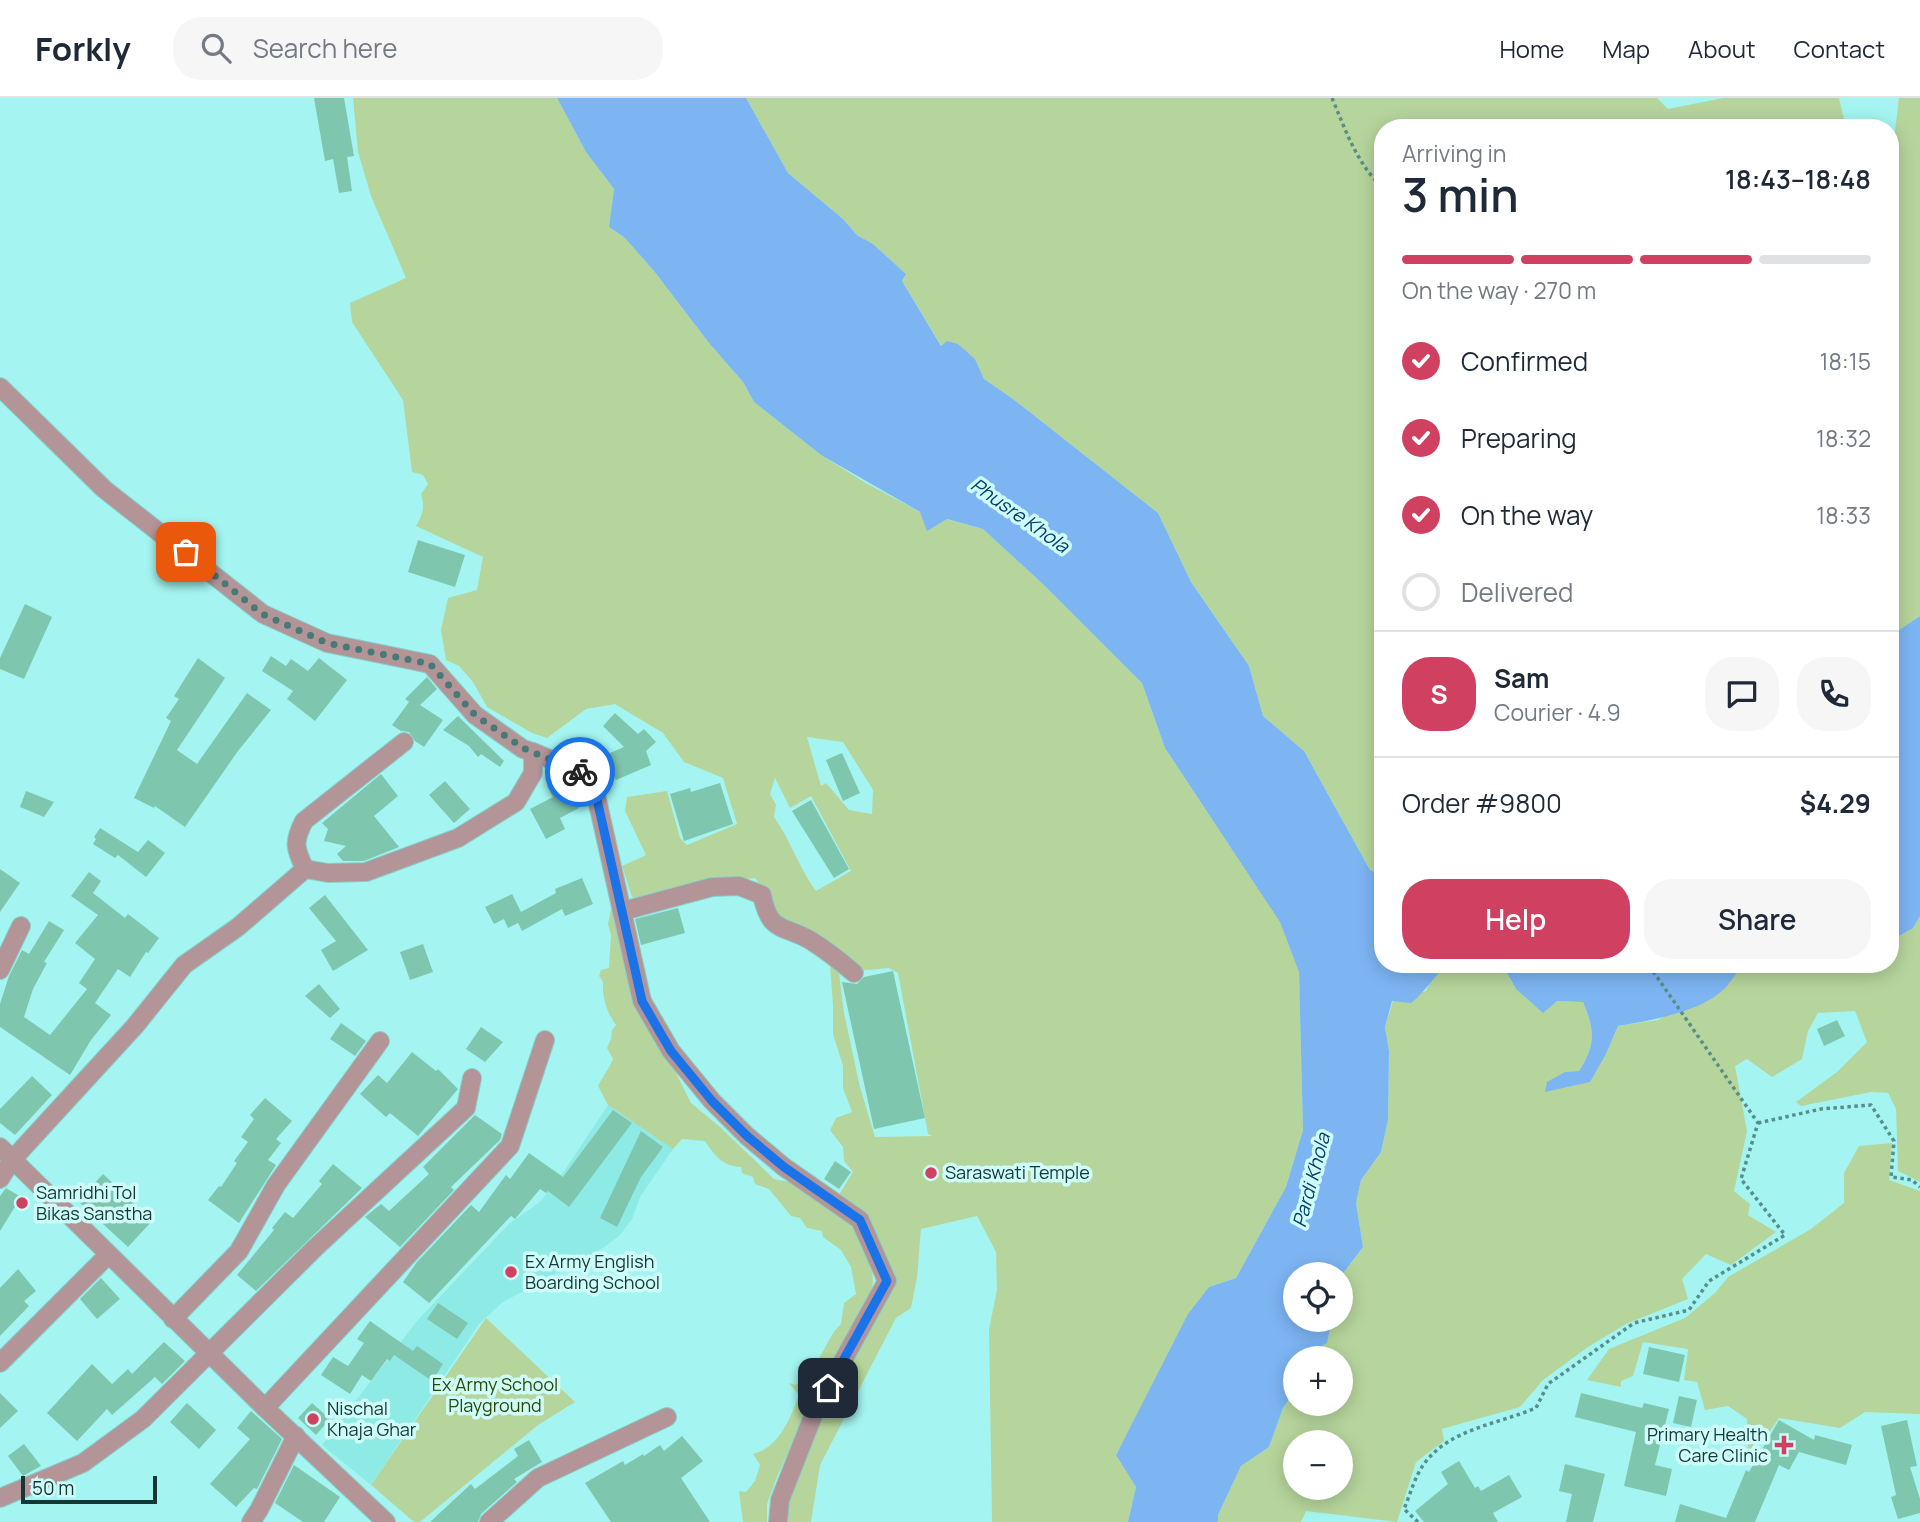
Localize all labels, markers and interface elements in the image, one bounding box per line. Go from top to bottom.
search box [173,17,663,80]
text: Forkly [35,26,131,71]
icon: search [197,29,235,67]
text: Search here [253,30,397,66]
text: Home [1499,32,1564,65]
text: Map [1602,32,1650,65]
text: About [1688,32,1756,65]
text: Contact [1794,32,1885,65]
text: Arriving in [1402,137,1507,169]
text: 18:43–18:48 [1725,161,1871,197]
text: 3 min [1402,163,1519,226]
text: On the way · 270 m [1402,274,1596,306]
icon: check [1402,342,1440,380]
text: Confirmed [1461,343,1588,379]
text: 18:15 [1820,345,1871,377]
icon: check [1402,419,1440,457]
text: Preparing [1461,420,1577,456]
text: 18:32 [1816,422,1871,454]
water label: Phusre Khola [966,472,1075,559]
icon: check [1402,496,1440,534]
text: On the way [1461,497,1593,533]
text: 18:33 [1816,499,1871,531]
pin [156,522,216,582]
icon: bag [167,533,205,571]
text: Delivered [1461,574,1573,610]
button: chat [1705,657,1779,731]
button: phone [1797,657,1871,731]
text: Sam [1494,660,1549,696]
text: S [1430,676,1448,712]
text: Courier · 4.9 [1494,696,1621,728]
courier [545,737,615,807]
icon: bike [561,753,599,791]
text: Order #9800 [1402,785,1562,821]
text: $4.29 [1800,785,1871,821]
button: Help [1402,879,1630,959]
button: Share [1644,879,1871,959]
water label: Pardi Khola [1286,1129,1336,1230]
place label: Saraswati Temple [945,1160,1090,1184]
marker: Saraswati Temple [923,1165,939,1181]
place label: Samridhi Tol Bikas Sanstha [36,1180,152,1225]
marker: Samridhi Tol Bikas Sanstha [14,1195,30,1211]
place label: Ex Army English Boarding School [525,1249,660,1294]
map controls [1283,1262,1353,1500]
button: locate [1283,1262,1353,1332]
marker: Ex Army English Boarding School [503,1264,519,1280]
button: + [1283,1346,1353,1416]
pin [798,1358,858,1418]
icon: home [809,1369,847,1407]
park label: Ex Army School Playground [432,1372,558,1417]
place label: Nischal Khaja Ghar [327,1396,417,1441]
marker: Nischal Khaja Ghar [305,1411,321,1427]
place label: Primary Health Care Clinic [1647,1422,1768,1467]
button: − [1283,1430,1353,1500]
marker: Primary Health Care Clinic [1774,1435,1794,1455]
scale bar [21,1473,158,1505]
text: 50 m [32,1475,74,1501]

